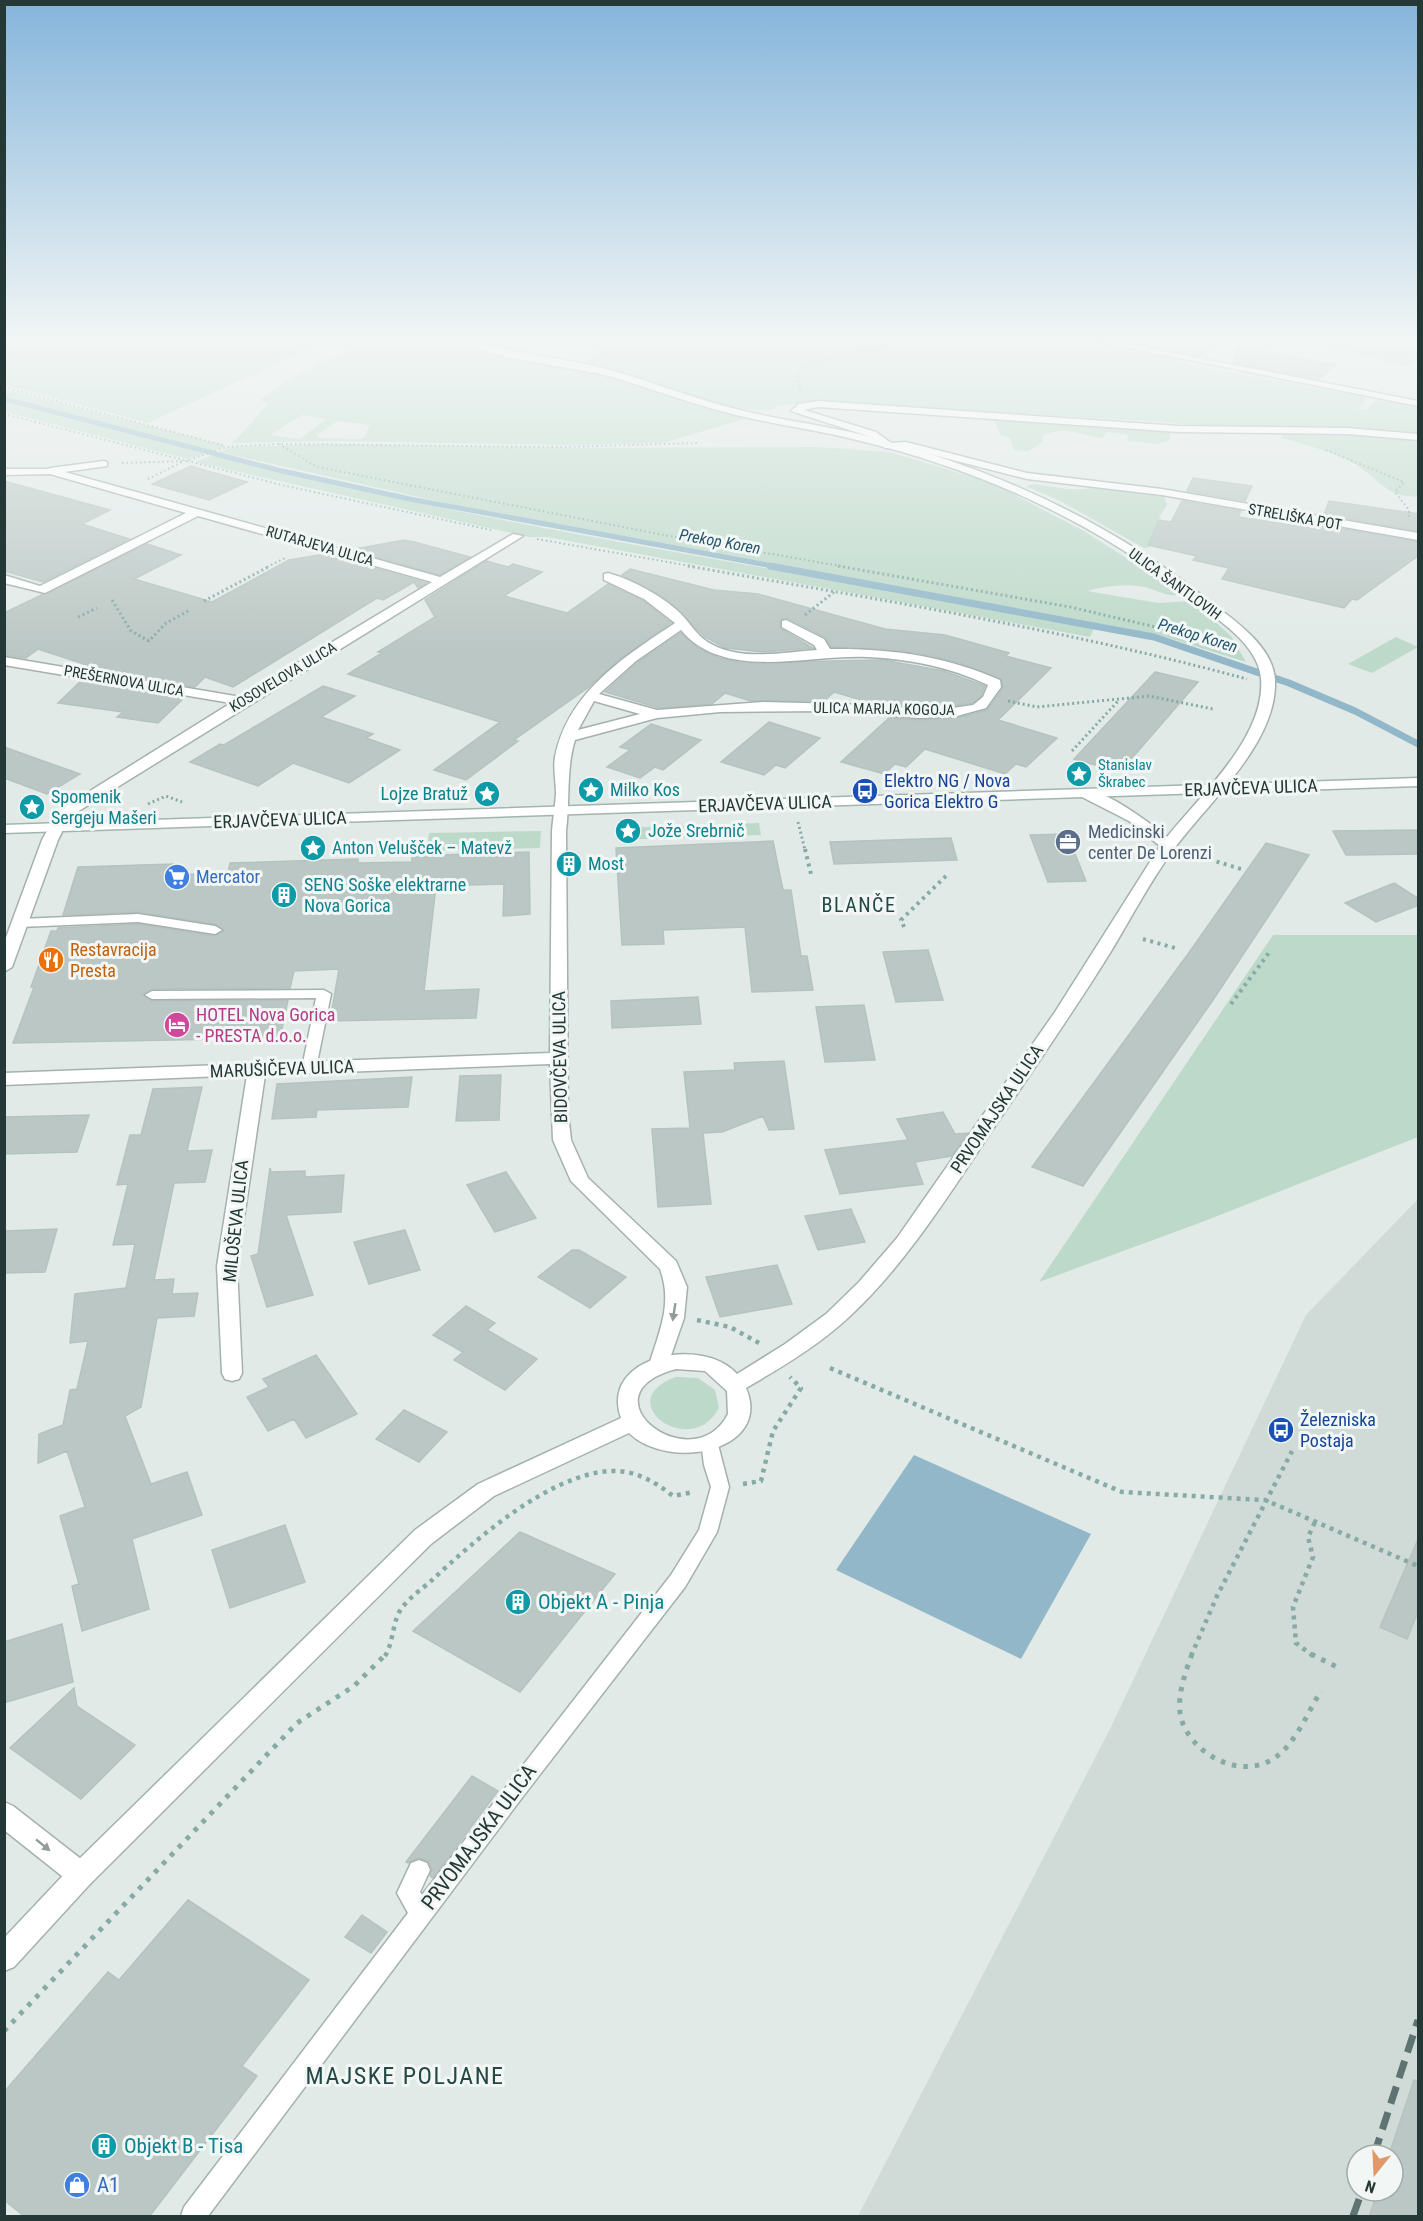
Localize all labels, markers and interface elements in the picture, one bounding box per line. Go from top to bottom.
street label: STRELIŠKA POT [1247,500,1343,534]
street label: RUTARJEVA ULICA [264,522,376,570]
water label: Prekop Koren [678,525,762,558]
street label: ULICA ŠANTLOVIH [1125,544,1225,624]
water label: Prekop Koren [1156,614,1240,657]
street label: KOSOVELOVA ULICA [226,638,340,716]
street label: PREŠERNOVA ULICA [63,662,186,700]
street label: ULICA MARIJA KOGOJA [813,699,955,719]
place label: Stanislav Škrabec [1098,756,1152,791]
place icon: Stanislav Škrabec [1064,759,1094,789]
place label: Elektro NG / Nova Gorica Elektro G [884,770,1010,812]
place icon: Milko Kos [576,775,606,805]
street label: ERJAVČEVA ULICA [1184,775,1319,800]
bus stop icon: Elektro NG / Nova Gorica Elektro G [850,776,880,806]
place icon: Lojze Bratuž [472,779,502,809]
place label: Milko Kos [610,779,680,800]
place label: Lojze Bratuž [381,783,468,804]
place label: Spomenik Sergeju Mašeri [51,786,157,828]
street label: ERJAVČEVA ULICA [698,791,833,816]
place icon: Spomenik Sergeju Mašeri [17,792,47,822]
street label: ERJAVČEVA ULICA [213,807,348,832]
place icon: Jože Srebrnič [613,816,643,846]
place label: Jože Srebrnič [648,820,745,841]
place label: Medicinski center De Lorenzi [1088,821,1212,863]
office icon: Medicinski center De Lorenzi [1053,827,1083,857]
place icon: Anton Velušček – Matevž [298,833,328,863]
place label: Anton Velušček – Matevž [332,837,512,858]
building icon: Most [554,849,584,879]
place label: Most [588,853,624,874]
supermarket icon: Mercator [162,862,192,892]
place label: Mercator [196,866,260,887]
place label: SENG Soške elektrarne Nova Gorica [304,874,466,916]
building icon: SENG Soške elektrarne Nova Gorica [269,880,299,910]
district label: BLANČE [822,893,896,917]
place label: Restavracija Presta [70,939,157,981]
restaurant icon: Restavracija Presta [36,945,66,975]
street label: BIDOVČEVA ULICA [548,990,571,1123]
place label: HOTEL Nova Gorica - PRESTA d.o.o. [196,1004,335,1046]
hotel icon: HOTEL Nova Gorica - PRESTA d.o.o. [162,1010,192,1040]
street label: PRVOMAJSKA ULICA [946,1040,1048,1177]
street label: MARUŠIČEVA ULICA [209,1055,355,1082]
street label: MILOŠEVA ULICA [219,1158,252,1283]
one-way arrow [670,1302,679,1321]
place label: Železniska Postaja [1300,1409,1376,1451]
bus stop icon: Železniska Postaja [1266,1415,1296,1445]
building icon: Objekt A - Pinja [503,1587,533,1617]
place label: Objekt A - Pinja [538,1590,664,1614]
street label: PRVOMAJSKA ULICA [417,1760,541,1914]
one-way arrow [35,1838,51,1851]
district label: MAJSKE POLJANE [306,2062,504,2090]
building icon: Objekt B - Tisa [89,2131,119,2161]
place label: Objekt B - Tisa [124,2134,243,2158]
north arrow [1345,2143,1405,2203]
shop icon: A1 [62,2170,92,2200]
place label: A1 [97,2173,119,2197]
text: N [1363,2176,1378,2197]

